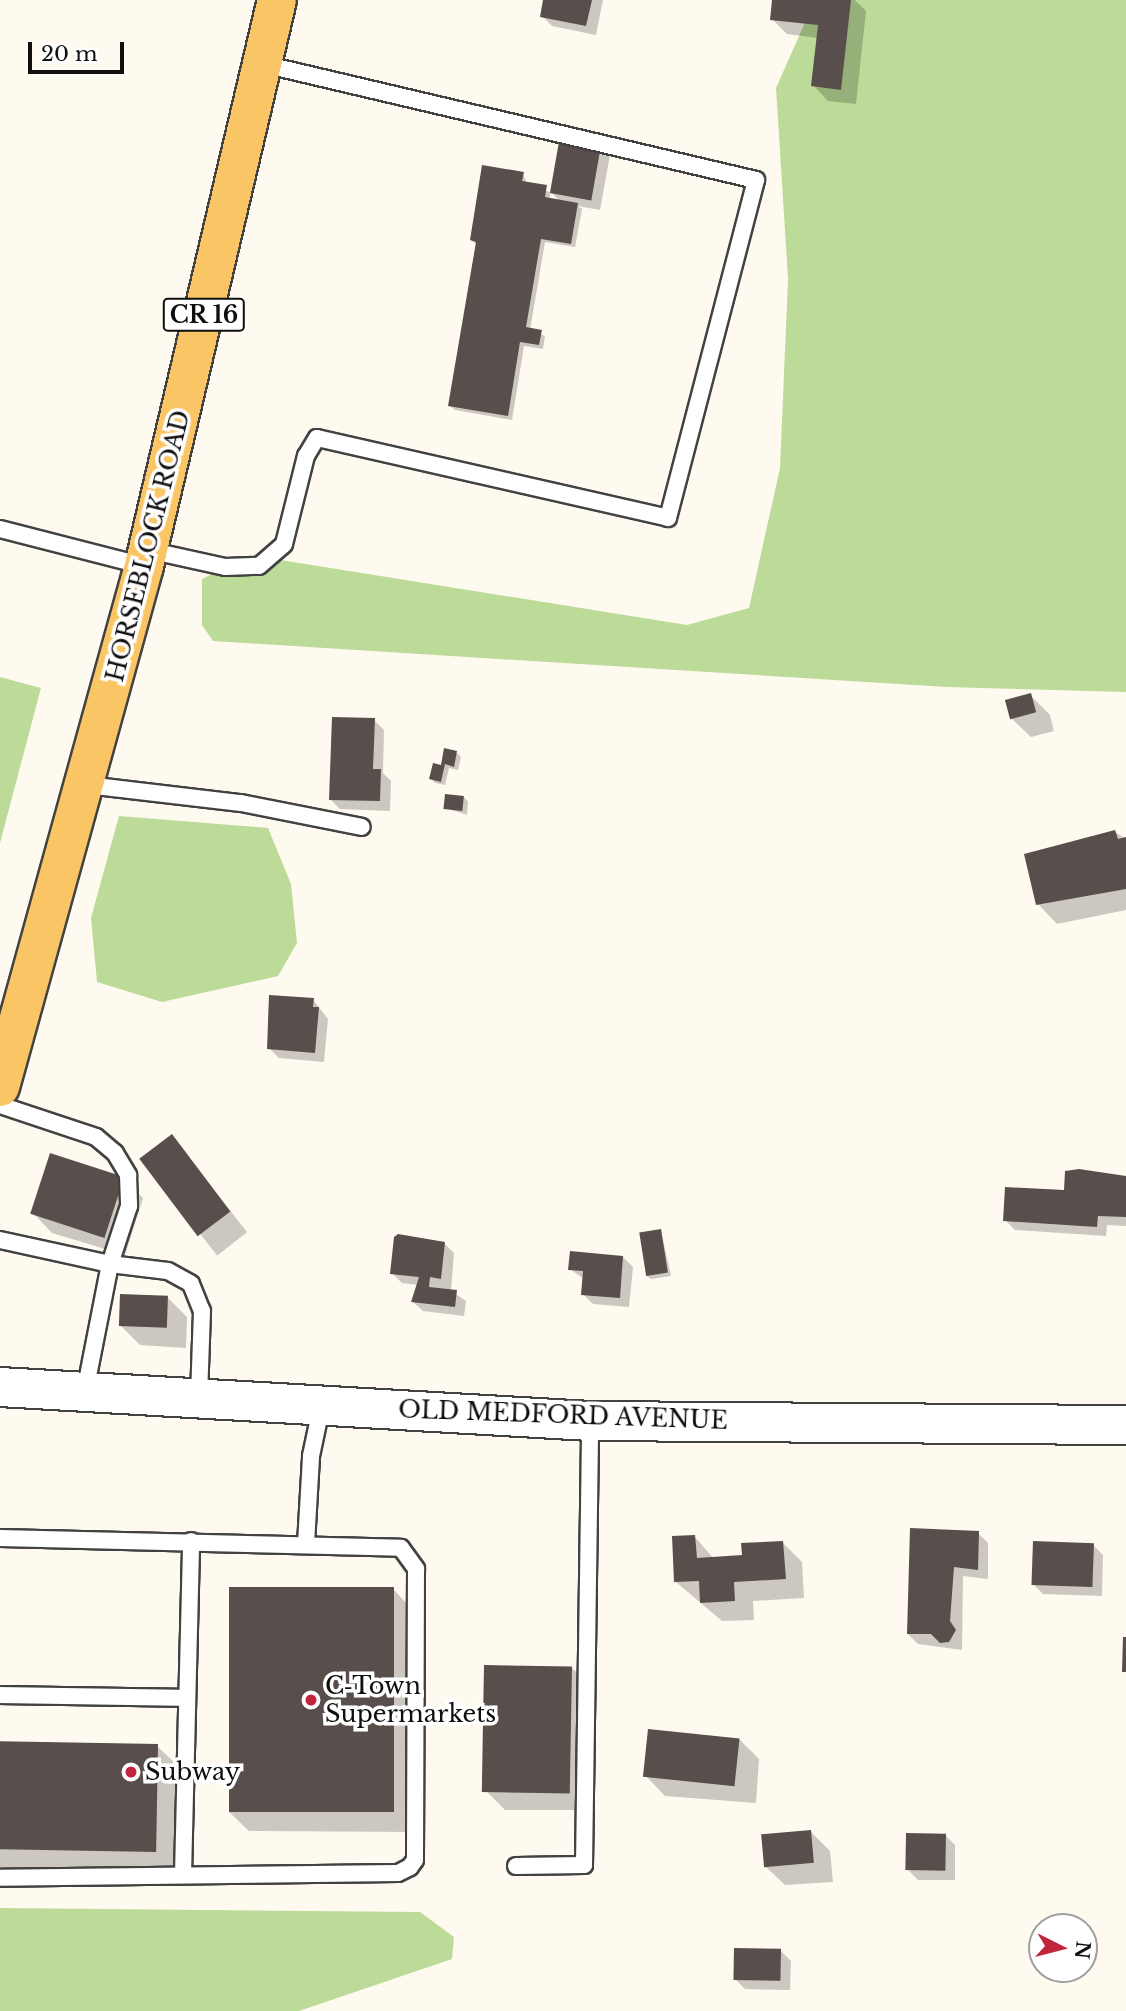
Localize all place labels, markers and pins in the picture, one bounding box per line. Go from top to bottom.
place label: C‑Town Supermarkets [325,1672,496,1728]
marker: C‑Town Supermarkets [303,1692,319,1708]
place label: Subway [145,1758,240,1786]
marker: Subway [123,1764,139,1780]

